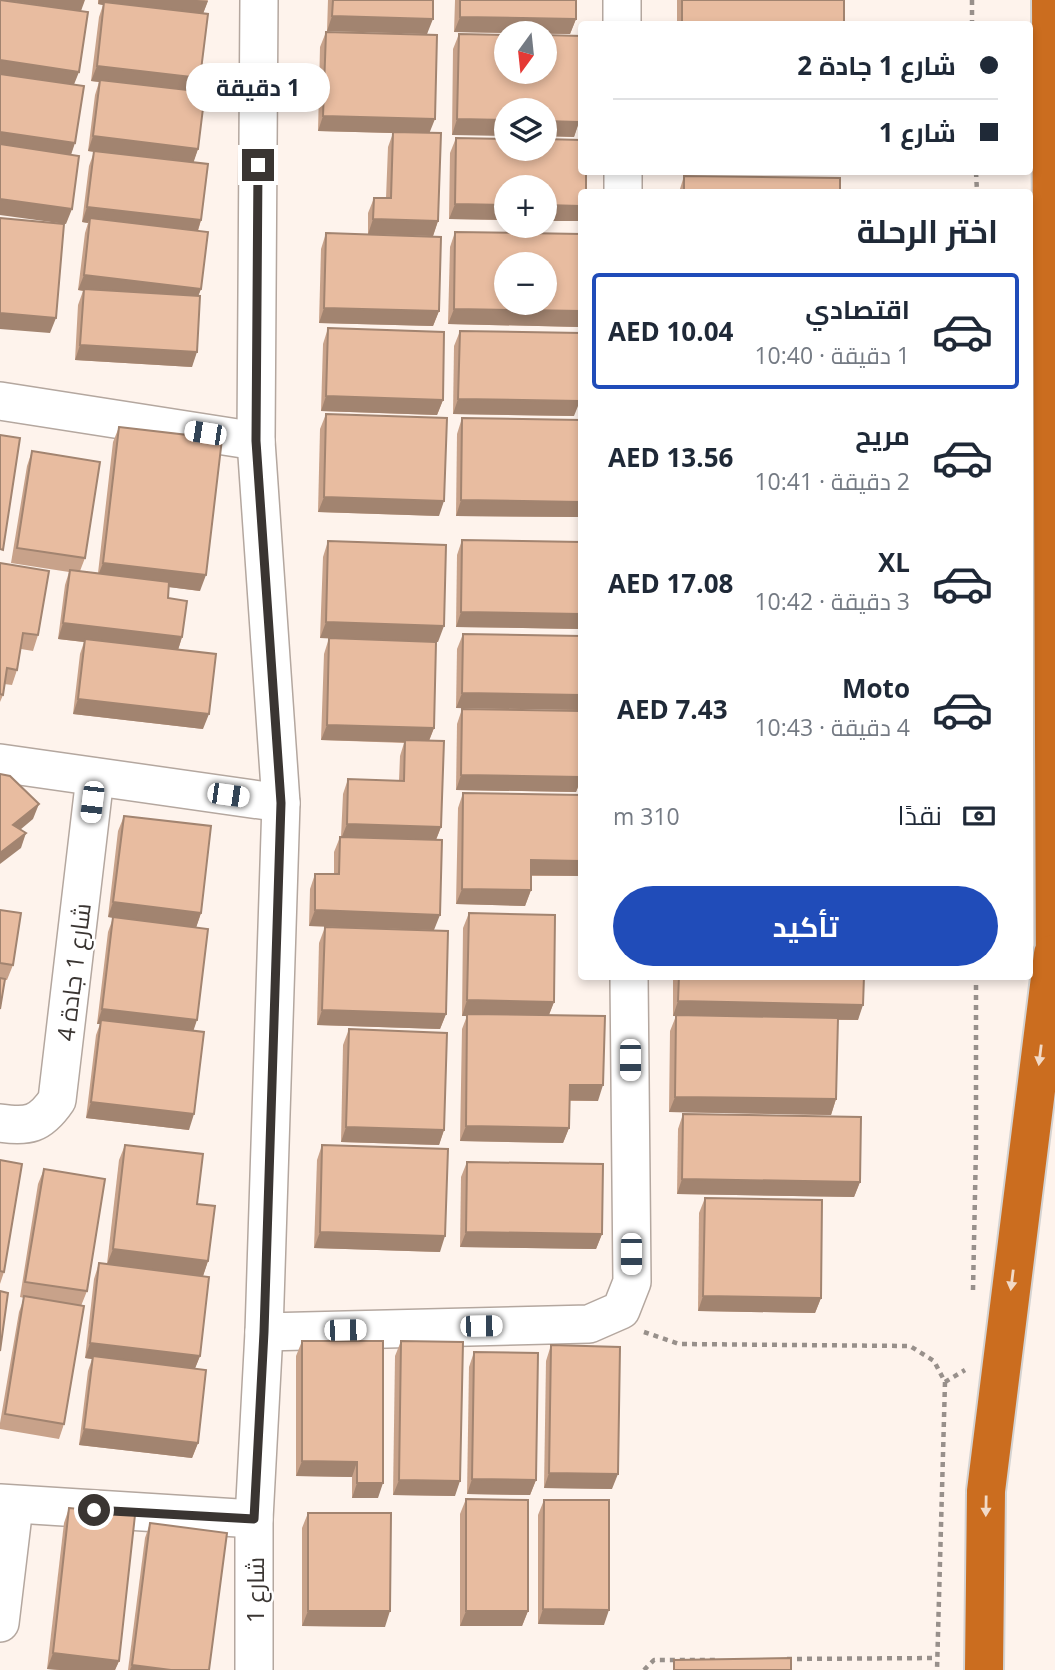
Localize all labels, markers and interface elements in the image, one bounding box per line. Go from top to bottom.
north arrow [494,21,556,84]
map controls [494,21,557,315]
text: شارع 1 جادة 2 [797,47,956,83]
callout: 1 دقيقة [186,64,330,113]
text: 1 دقيقة [216,71,300,103]
button: layers [494,98,557,161]
text: شارع 1 [879,114,956,150]
route end [242,149,274,181]
button: + [494,175,557,238]
text: اختر الرحلة [857,209,998,252]
button: − [494,252,557,315]
text: اقتصادي [805,291,910,327]
icon: car [931,300,994,363]
text: AED 10.04 [608,313,733,349]
text: 1 دقيقة · 10:40 [754,339,910,371]
text: مريح [855,417,910,453]
car [183,419,228,447]
icon: car [931,426,994,489]
text: AED 13.56 [608,439,733,475]
text: 2 دقيقة · 10:41 [754,465,910,497]
text: XL [878,544,910,580]
icon: car [931,552,994,615]
text: AED 17.08 [608,565,733,601]
text: 3 دقيقة · 10:42 [754,585,910,617]
text: Moto [842,670,910,706]
icon: car [931,678,994,741]
text: AED 7.43 [617,691,728,727]
text: 4 دقيقة · 10:43 [754,711,910,743]
car [80,780,105,824]
car [206,782,251,808]
text: نقدًا [898,797,942,833]
icon: cash [960,797,998,835]
text: 310 m [613,800,680,832]
button: تأكيد [613,886,998,966]
street label: شارع 1 جادة 4 [48,901,99,1043]
car [620,1039,641,1081]
one-way arrow [1035,1044,1046,1066]
car [621,1233,642,1275]
one-way arrow [1007,1269,1018,1291]
car [460,1315,503,1337]
car [324,1319,367,1341]
route start [78,1494,110,1526]
one-way arrow [980,1495,992,1517]
street label: شارع 1 [238,1557,272,1623]

